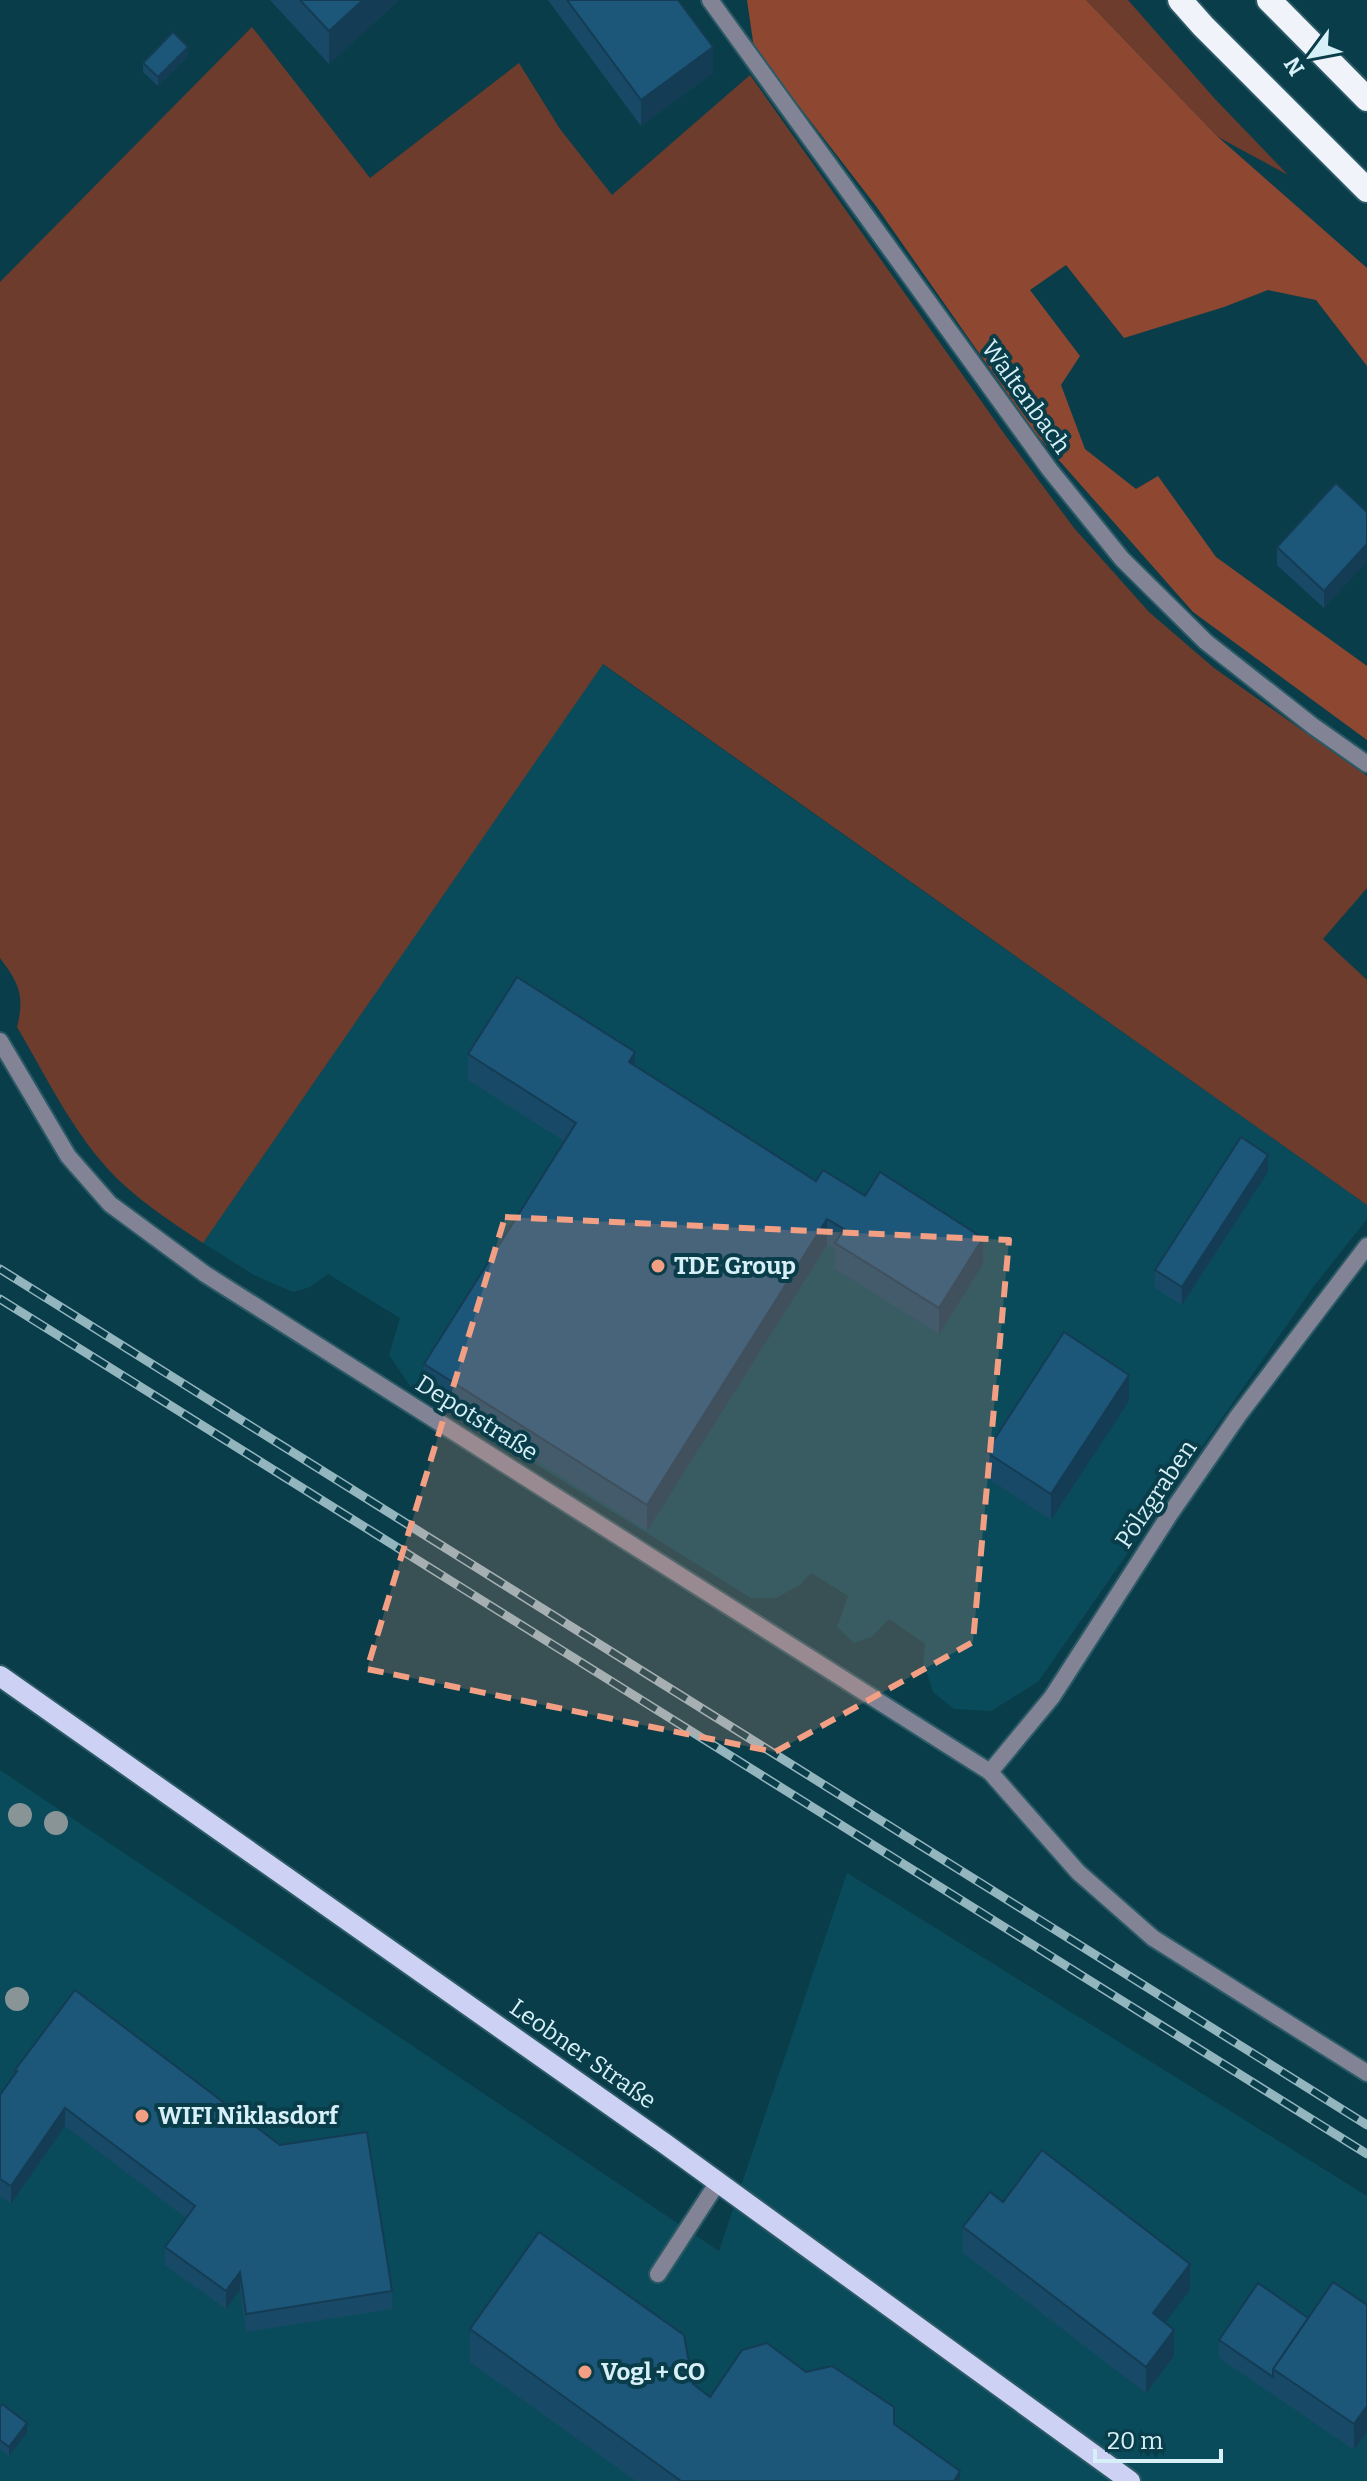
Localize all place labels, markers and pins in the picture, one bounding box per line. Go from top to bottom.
place label: TDE Group [674,1252,796,1280]
marker: TDE Group [649,1257,667,1275]
place label: WIFI Niklasdorf [158,2102,340,2130]
marker: WIFI Niklasdorf [133,2107,151,2125]
place label: Vogl + CO [601,2358,705,2386]
marker: Vogl + CO [576,2363,594,2381]

